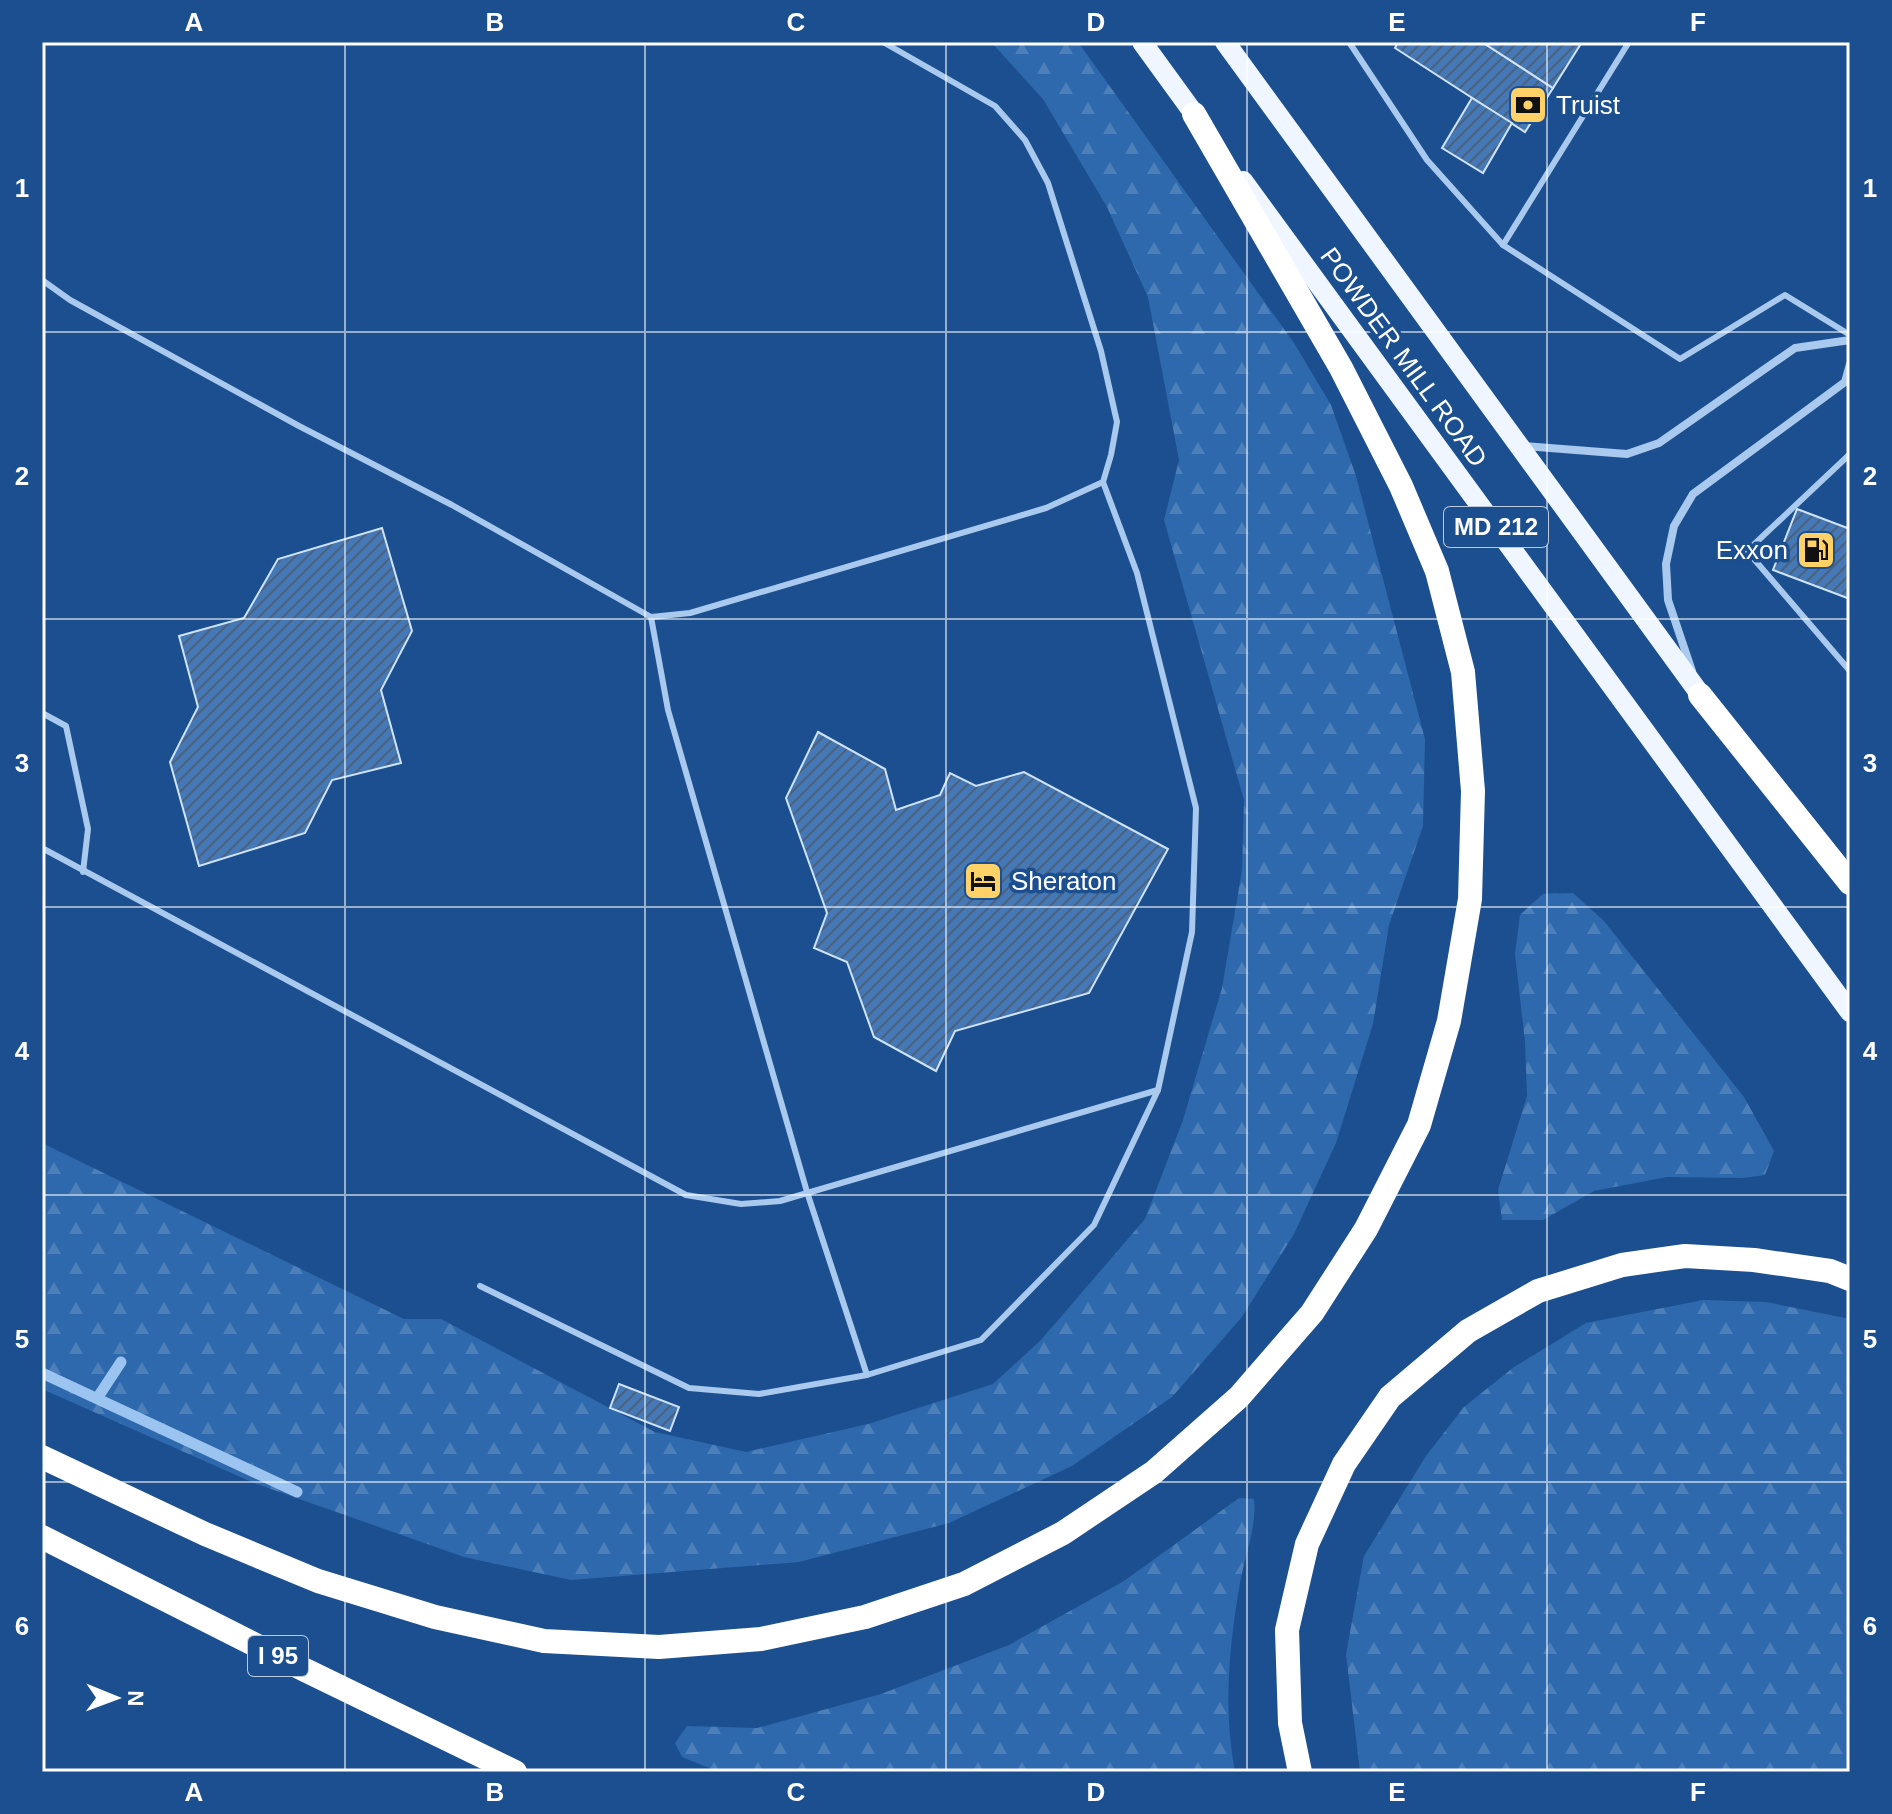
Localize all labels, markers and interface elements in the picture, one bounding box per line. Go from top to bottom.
text: A [185,7,204,37]
text: B [486,7,504,37]
text: C [787,7,806,37]
text: D [1087,7,1105,37]
text: E [1388,7,1406,37]
text: F [1690,7,1706,37]
bank icon: Truist [1507,84,1549,126]
place label: Truist [1556,90,1621,120]
text: 1 [15,173,29,203]
text: 1 [1863,173,1877,203]
street label: POWDER MILL ROAD [1314,242,1494,472]
text: 2 [15,461,29,491]
text: 2 [1863,461,1877,491]
road number: MD 212 [1444,507,1548,547]
fuel station icon: Exxon [1795,529,1837,571]
place label: Exxon [1716,535,1788,565]
text: 3 [15,748,29,778]
text: 3 [1863,748,1877,778]
hotel icon: Sheraton [962,860,1004,902]
place label: Sheraton [1011,866,1117,896]
text: 4 [15,1036,30,1066]
text: 4 [1863,1036,1878,1066]
text: 5 [15,1324,29,1354]
text: 5 [1863,1324,1877,1354]
text: 6 [15,1611,29,1641]
text: 6 [1863,1611,1877,1641]
road number: I 95 [248,1636,308,1676]
north arrow [76,1658,156,1738]
text: N [123,1690,148,1707]
text: A [185,1777,204,1807]
text: B [486,1777,504,1807]
text: C [787,1777,806,1807]
text: D [1087,1777,1105,1807]
text: E [1388,1777,1406,1807]
text: F [1690,1777,1706,1807]

